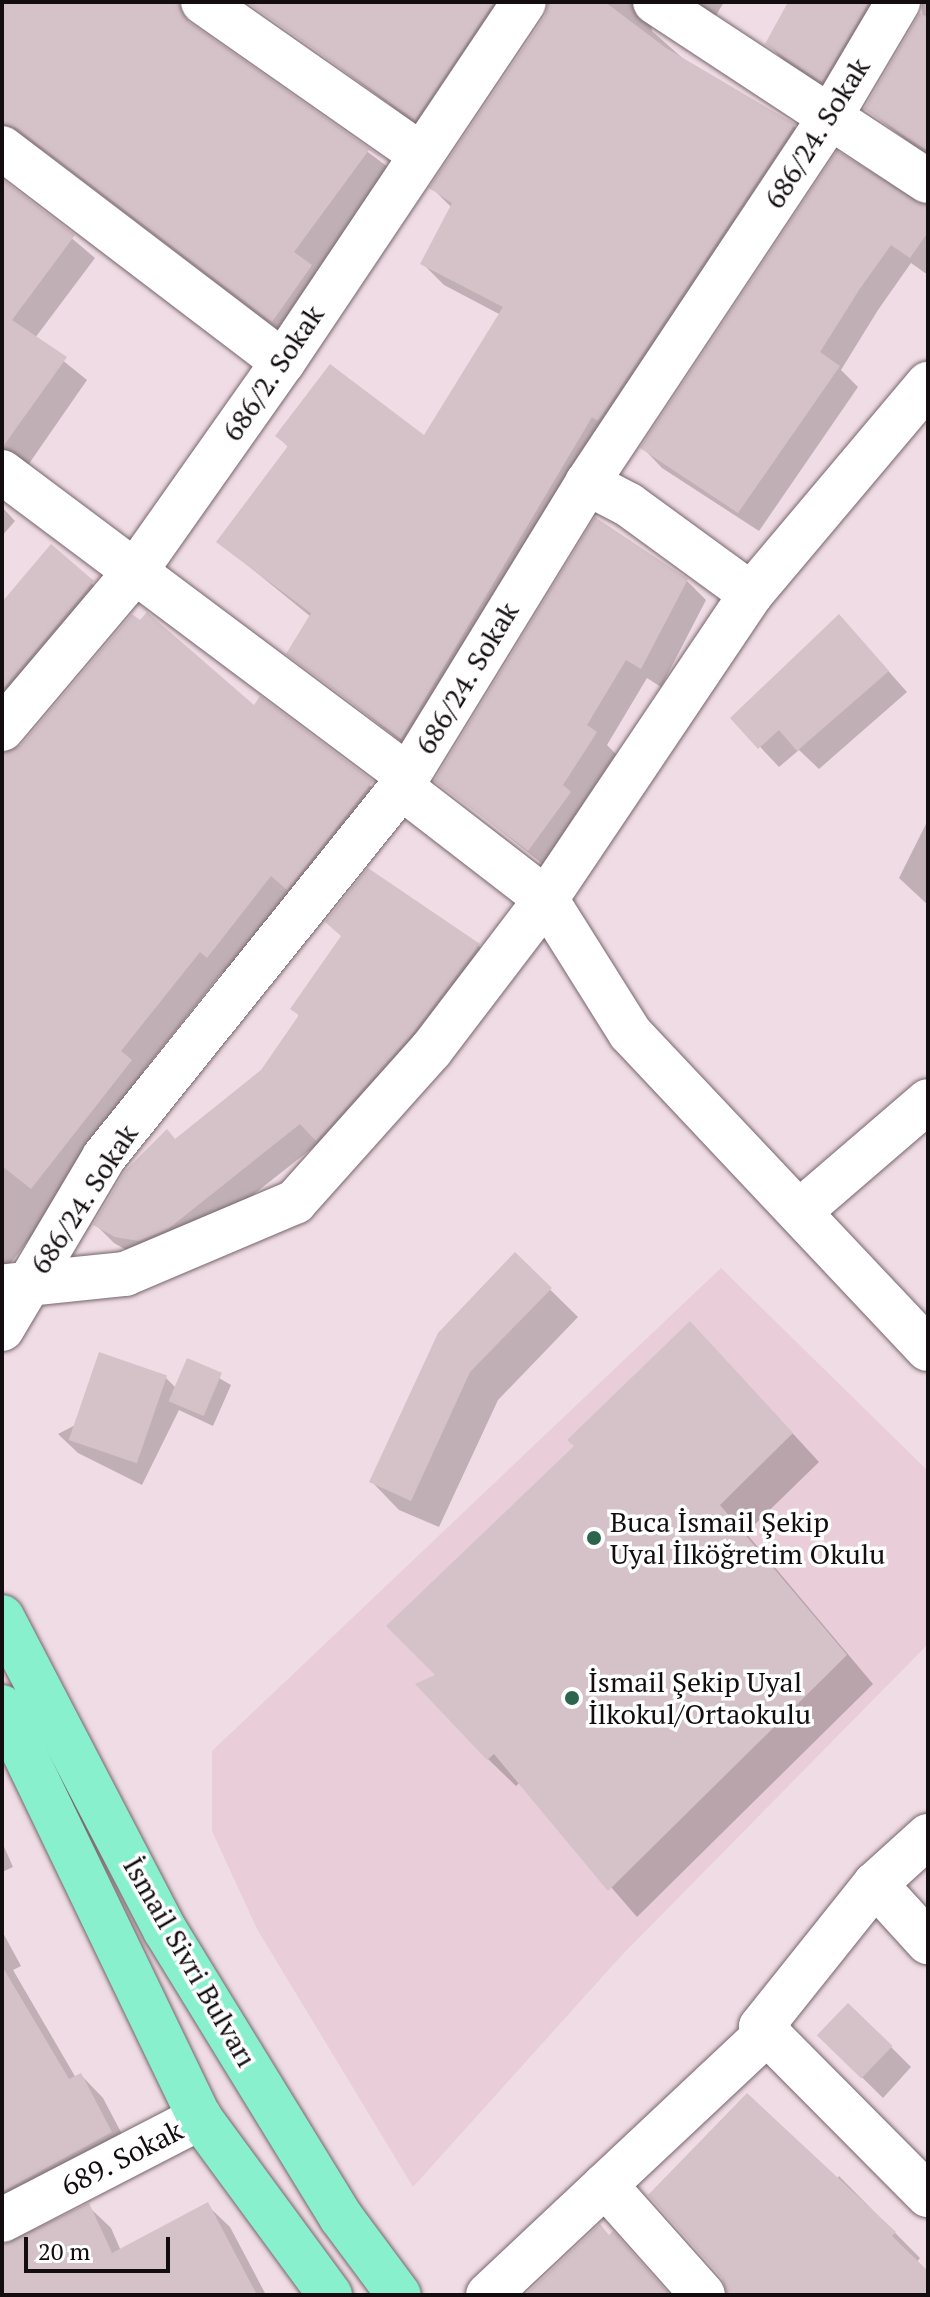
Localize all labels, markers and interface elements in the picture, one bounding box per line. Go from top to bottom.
street label: 686/24. Sokak [757,51,877,215]
street label: 686/2. Sokak [215,298,331,448]
street label: 686/24. Sokak [408,595,526,761]
street label: 686/24. Sokak [23,1118,145,1280]
place label: Buca İsmail Şekip Uyal İlköğretim Okulu [610,1505,885,1571]
marker: Buca İsmail Şekip Uyal İlköğretim Okulu [585,1529,603,1547]
place label: İsmail Şekip Uyal İlkokul/Ortaokulu [588,1665,811,1731]
marker: İsmail Şekip Uyal İlkokul/Ortaokulu [563,1689,581,1707]
street label: İsmail Sivri Bulvarı [116,1851,264,2073]
street label: 689. Sokak [55,2113,189,2203]
scale bar [28,2221,174,2271]
text: 20 m [38,2235,90,2267]

